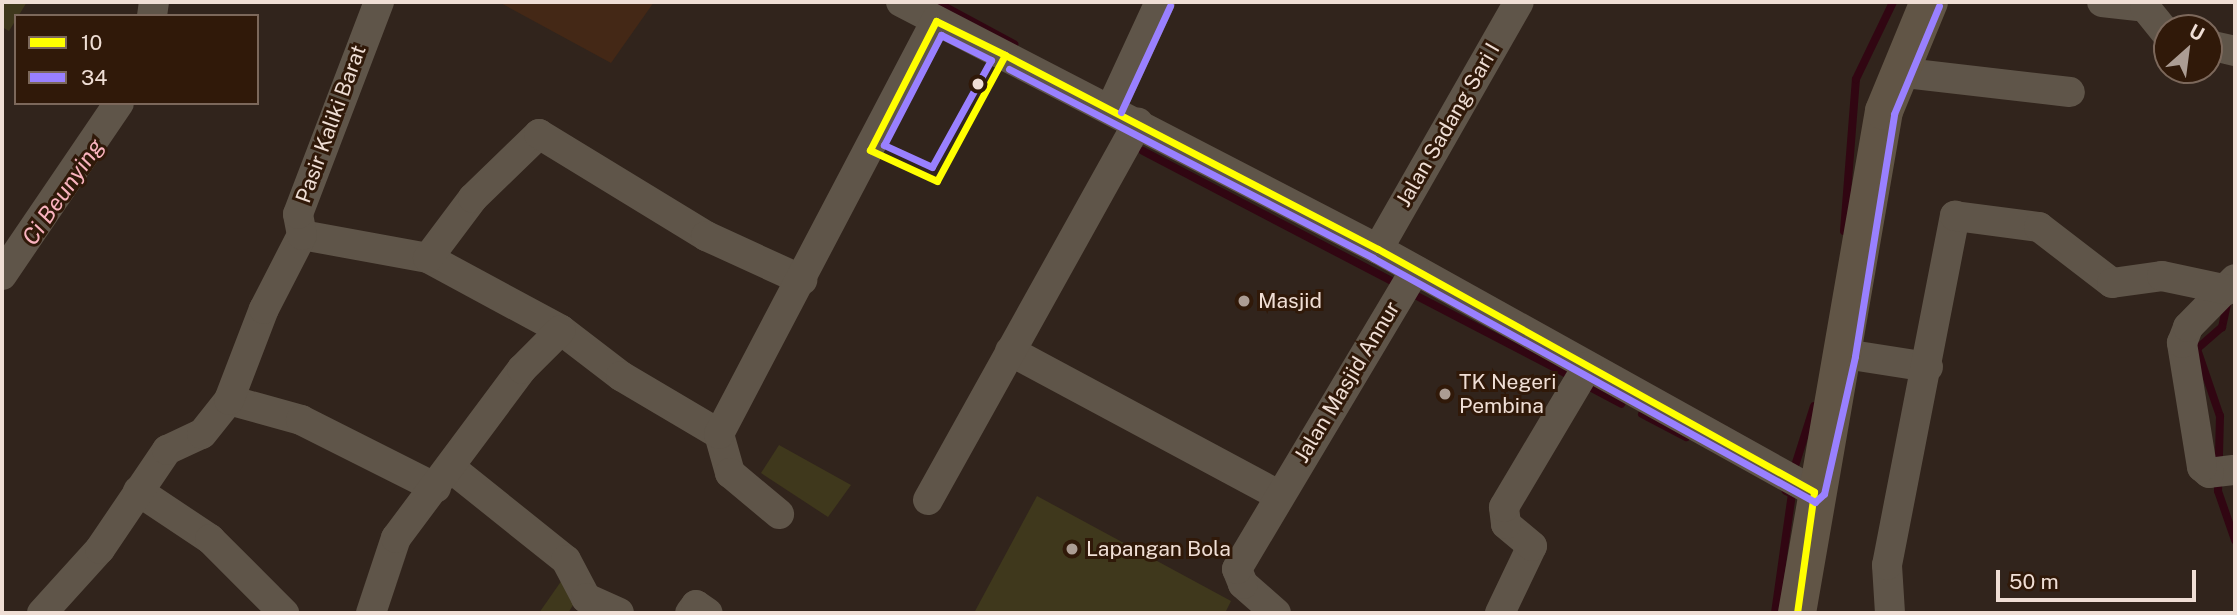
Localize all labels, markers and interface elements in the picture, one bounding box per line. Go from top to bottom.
legend [14,14,259,105]
north arrow [2153,14,2223,84]
text: U [2186,19,2208,45]
text: 10 [81,30,102,55]
street label: Jalan Sadang Sari I [1391,39,1505,211]
street label: Pasir Kaliki Barat [291,42,371,206]
text: 34 [81,65,107,90]
unlabelled marker [971,77,985,91]
water label: Ci Beunying [16,134,110,250]
place label: Masjid [1258,288,1322,314]
marker: Masjid [1236,293,1252,309]
street label: Jalan Masjid Annur [1289,297,1405,467]
place label: TK Negeri Pembina [1459,369,1556,419]
marker: TK Negeri Pembina [1437,386,1453,402]
place label: Lapangan Bola [1086,536,1231,562]
marker: Lapangan Bola [1064,541,1080,557]
scale bar [1999,556,2198,600]
text: 50 m [2009,569,2059,594]

